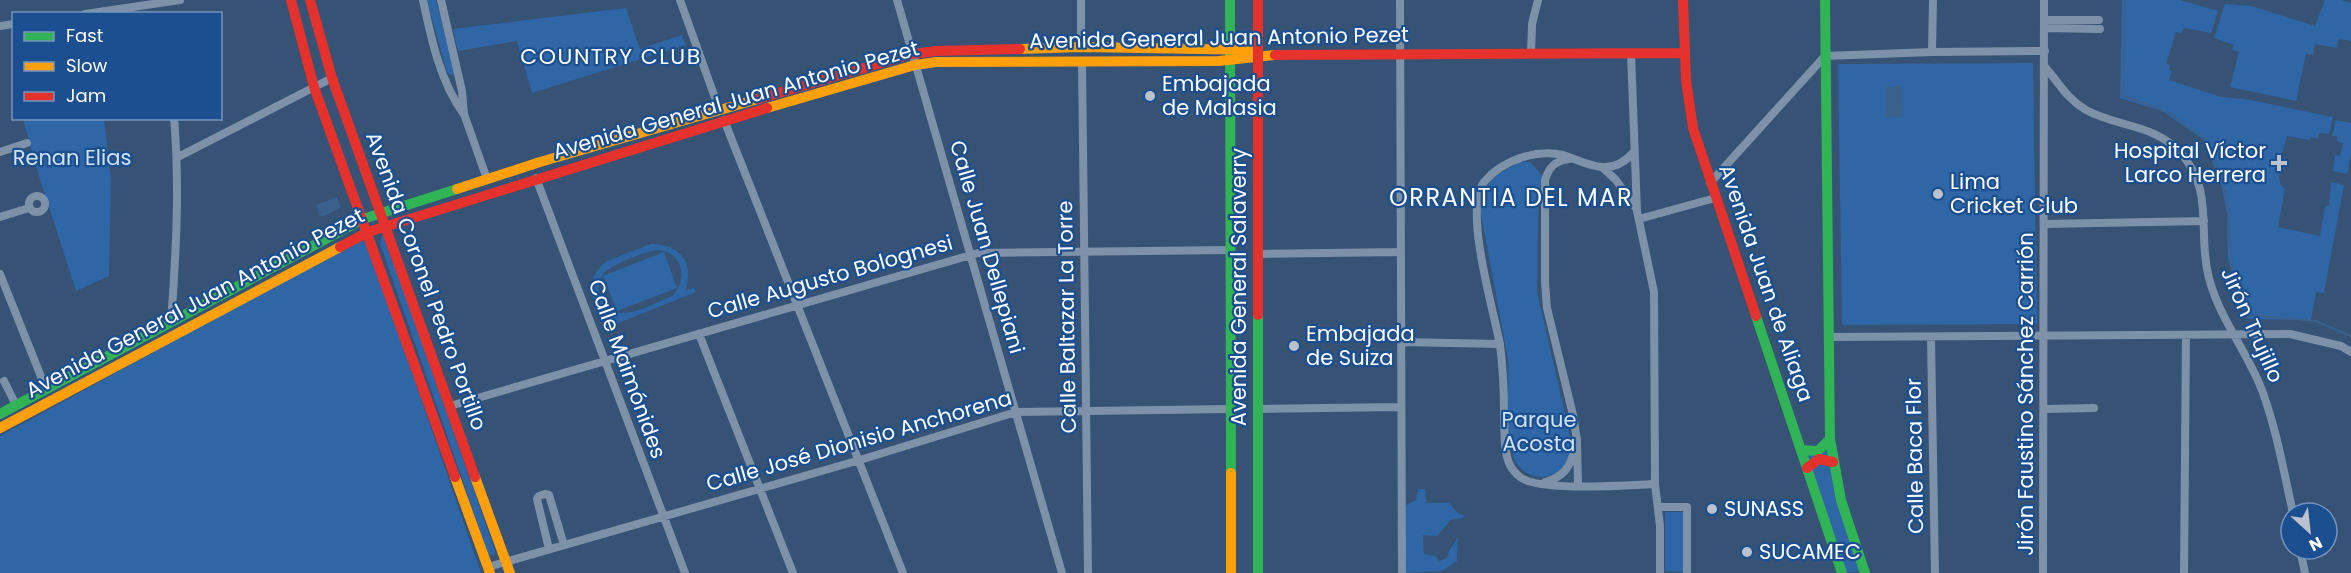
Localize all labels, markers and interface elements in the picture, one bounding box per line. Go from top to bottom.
legend [12,12,222,120]
street label: Avenida General Juan Antonio Pezet [1029,20,1409,55]
text: Fast [66,23,103,48]
street label: Avenida General Juan Antonio Pezet [549,33,922,166]
district label: COUNTRY CLUB [520,41,702,72]
text: Slow [66,53,108,78]
place label: Embajada de Malasia [1162,69,1277,122]
text: Jam [66,83,106,108]
marker: Embajada de Malasia [1143,89,1157,103]
street label: Avenida Coronel Pedro Portillo [359,127,494,434]
place label: Hospital Víctor Larco Herrera [2114,136,2266,189]
street label: Calle Juan Dellepiani [943,137,1032,357]
park label: Renan Elias [13,143,131,172]
street label: Avenida General Salaverry [1224,148,1253,426]
marker: Hospital Víctor Larco Herrera [2270,154,2288,172]
street label: Avenida Juan de Aliaga [1712,160,1821,405]
place label: Lima Cricket Club [1950,167,2078,220]
district label: ORRANTIA DEL MAR [1389,181,1633,214]
marker: Lima Cricket Club [1931,187,1945,201]
street label: Calle Baltazar La Torre [1050,200,1083,434]
street label: Avenida General Juan Antonio Pezet [20,201,369,404]
street label: Calle Augusto Bolognesi [704,228,956,325]
street label: Jirón Faustino Sánchez Carrión [2011,232,2040,556]
street label: Jirón Trujillo [2214,263,2291,387]
street label: Calle Maimónides [582,275,673,462]
place label: Embajada de Suiza [1306,319,1415,372]
marker: Embajada de Suiza [1287,339,1301,353]
street label: Calle Baca Flor [1899,378,1930,534]
street label: Calle José Dionisio Anchorena [703,383,1015,498]
park label: Parque Acosta [1502,405,1576,458]
place label: SUNASS [1724,494,1804,523]
north arrow [2279,501,2339,561]
marker: SUNASS [1705,502,1719,516]
text: N [2305,531,2326,557]
place label: SUCAMEC [1759,537,1861,566]
marker: SUCAMEC [1740,545,1754,559]

